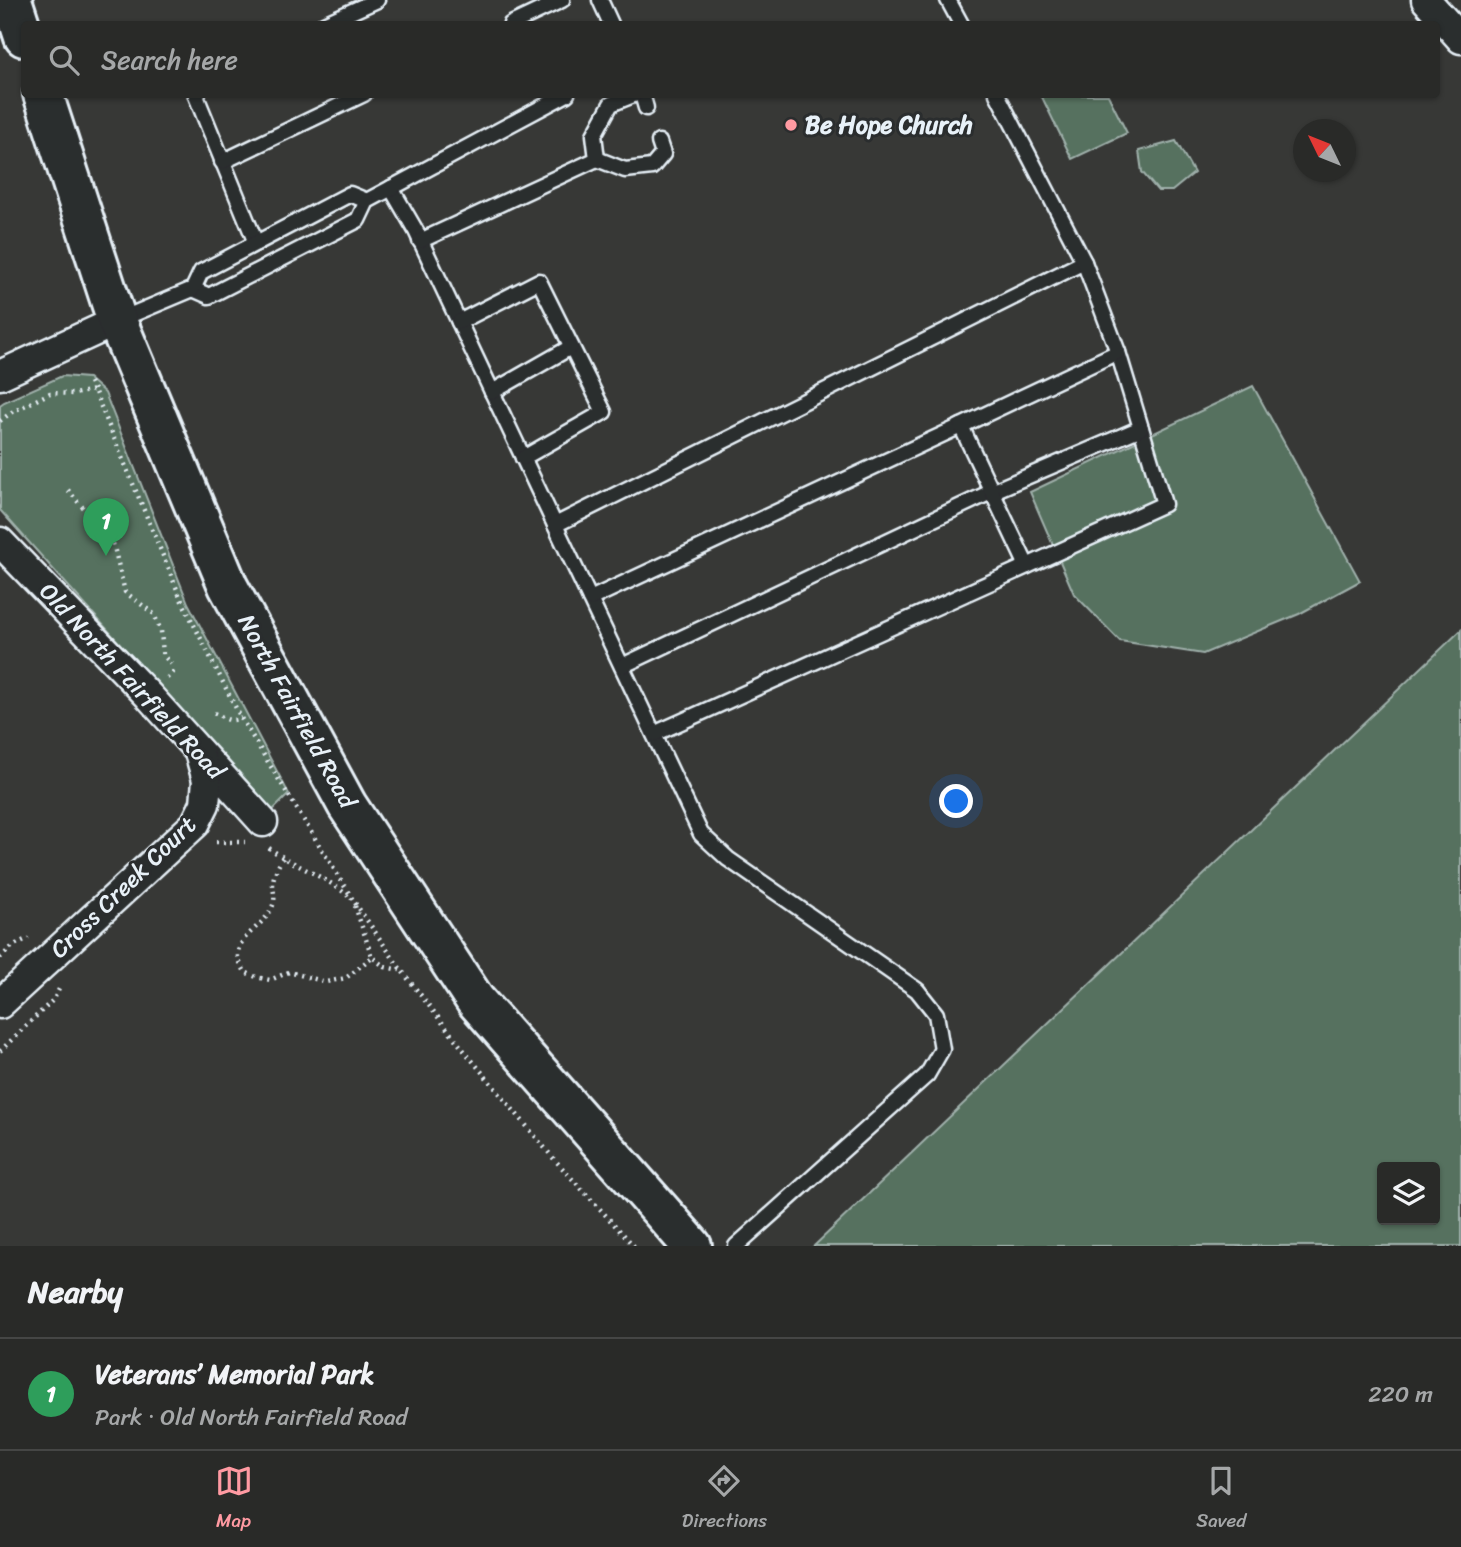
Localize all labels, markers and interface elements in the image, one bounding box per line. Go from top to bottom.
search box [21,21,1440,98]
text: Search here [101,37,238,83]
icon: search [45,41,83,79]
place label: Be Hope Church [805,104,973,146]
marker: Be Hope Church [783,117,799,133]
north arrow [1293,119,1356,182]
pin: 1 [83,498,129,556]
street label: Old North Fairfield Road [29,572,236,791]
street label: North Fairfield Road [226,606,369,818]
your location [939,784,973,818]
street label: Cross Creek Court [40,805,206,969]
map controls [1377,1162,1440,1225]
button: layers [1377,1162,1440,1225]
text: Nearby [28,1265,123,1319]
text: Veterans’ Memorial Park [95,1351,374,1397]
text: 1 [46,1374,56,1415]
text: 220 m [1368,1374,1433,1415]
text: Park · Old North Fairfield Road [95,1397,408,1438]
tab: Map [215,1462,253,1537]
tab: Directions [682,1462,767,1537]
tab: Saved [1196,1462,1246,1537]

